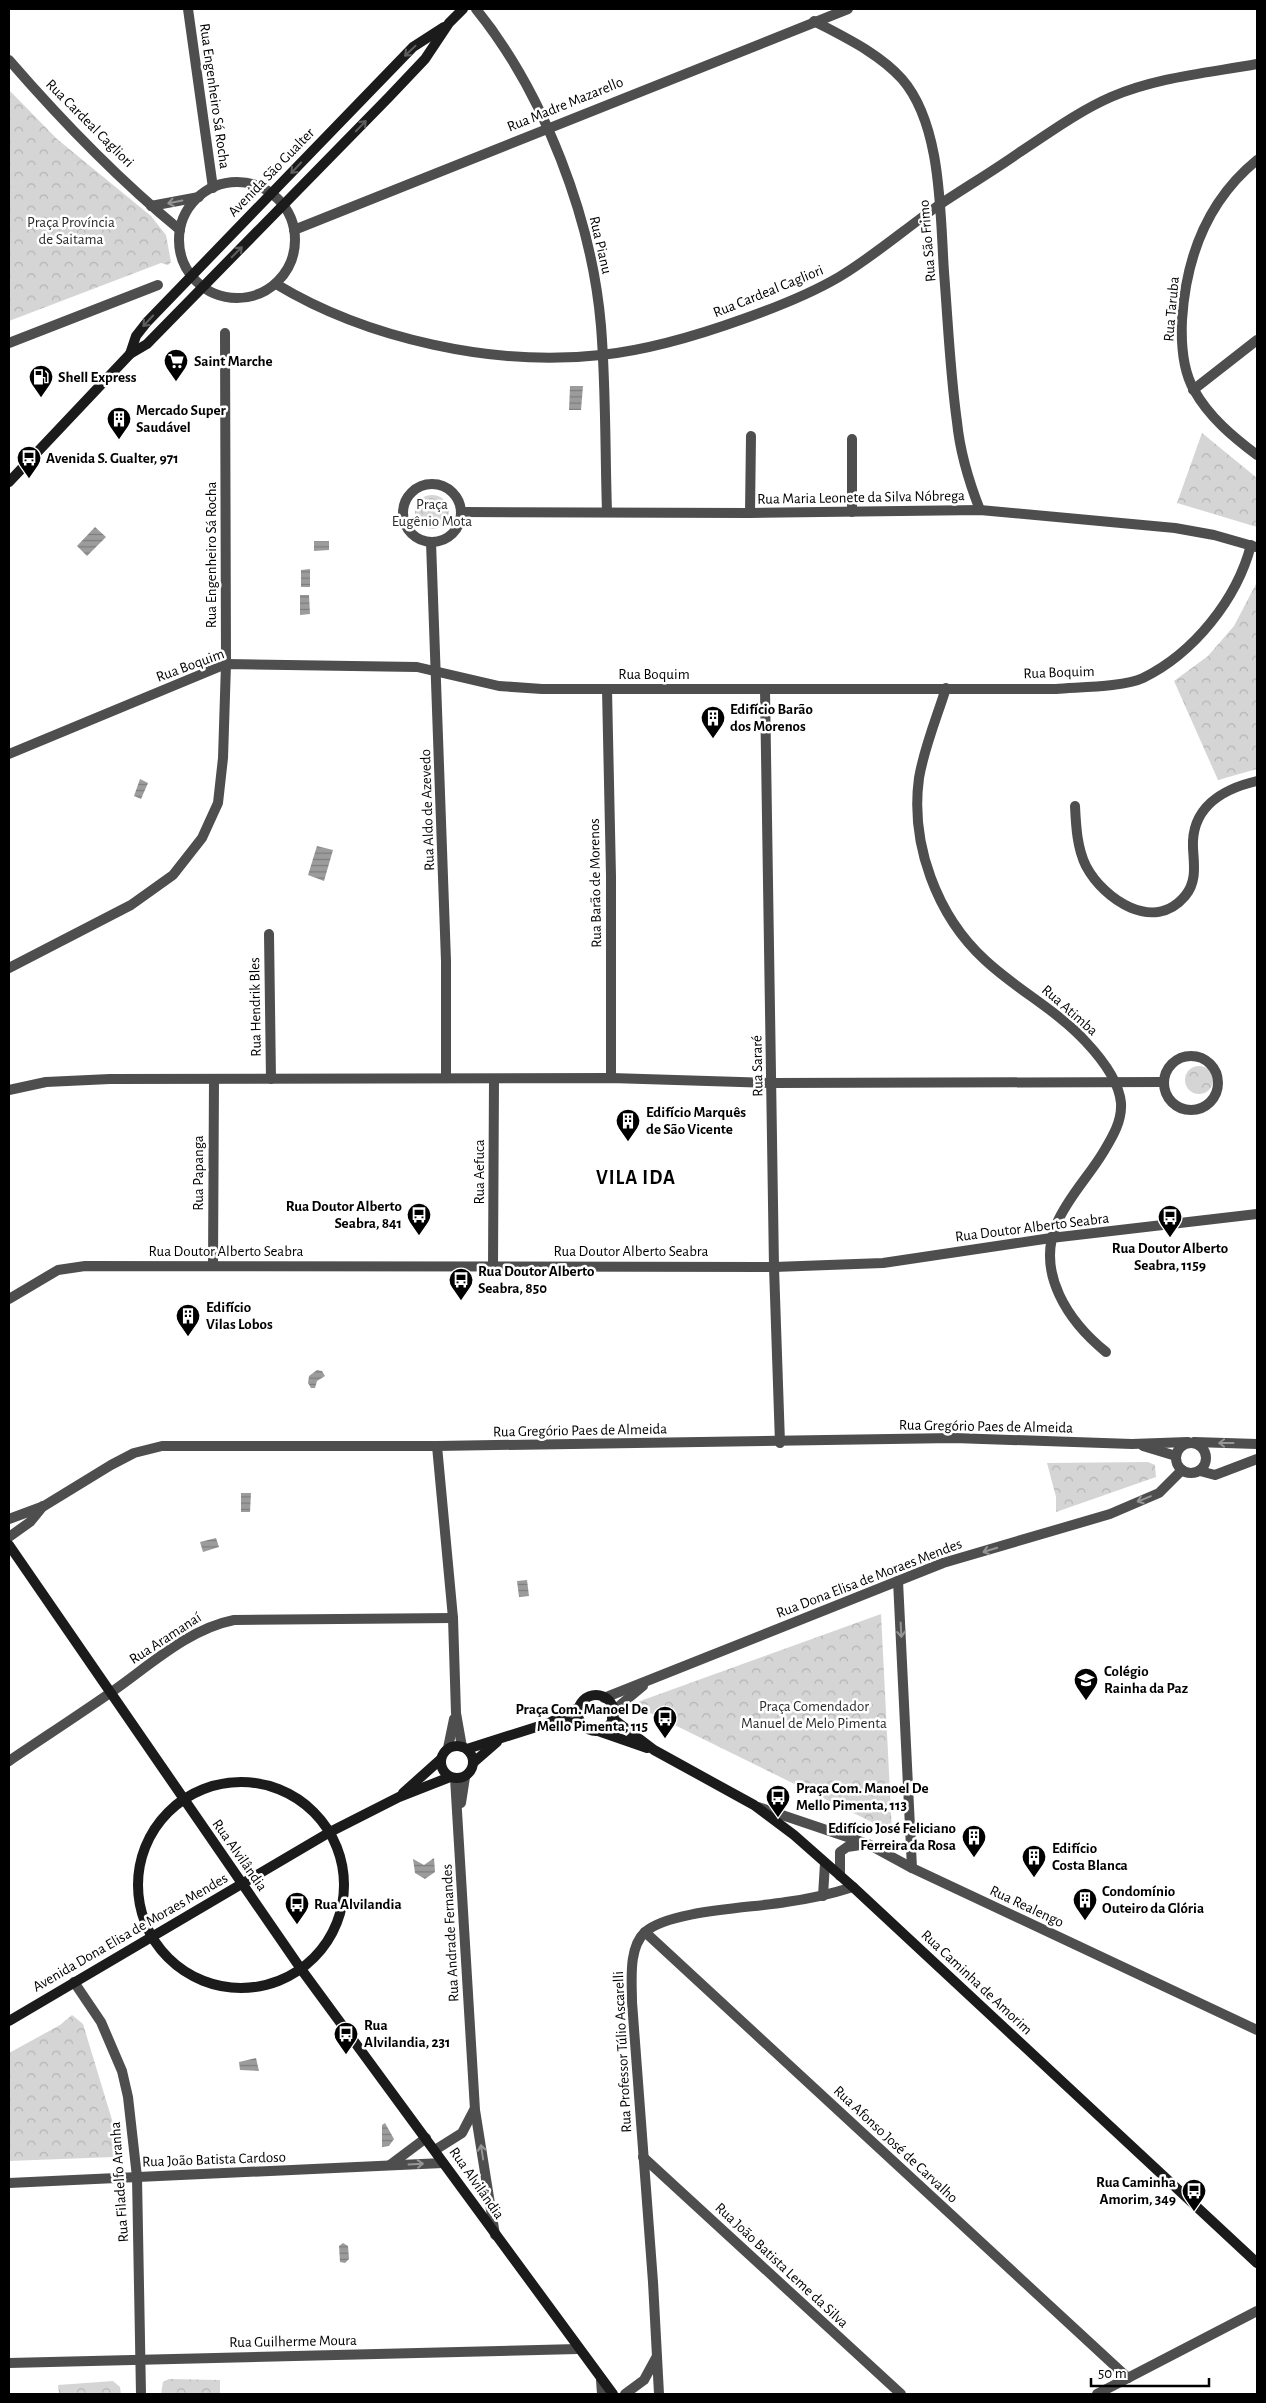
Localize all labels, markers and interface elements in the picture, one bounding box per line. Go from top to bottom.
street label: Rua Engenheiro Sá Rocha [197,22,232,170]
one-way arrow [403,45,416,57]
street label: Rua Madre Mazarello [505,74,625,135]
street label: Rua Cardeal Cagliori [43,77,136,170]
one-way arrow [355,120,367,132]
street label: Avenida São Gualter [225,125,317,220]
one-way arrow [290,161,302,174]
one-way arrow [167,197,183,207]
street label: Rua São Frimo [916,199,939,283]
park label: Praça Província de Saitama [27,215,115,247]
street label: Rua Pianu [587,215,614,276]
one-way arrow [231,246,243,259]
street label: Rua Cardeal Cagliori [711,263,825,320]
street label: Rua Taruba [1161,276,1182,342]
one-way arrow [142,314,154,327]
supermarket icon: Saint Marche [163,348,189,382]
place label: Saint Marche [194,354,273,369]
fuel station icon: Shell Express [28,364,54,398]
place label: Shell Express [58,370,137,385]
place label: Mercado Super Saudável [136,403,227,435]
building icon: Mercado Super Saudável [106,406,132,440]
bus stop icon: Avenida S. Gualter, 971 [16,445,42,479]
place label: Avenida S. Gualter, 971 [46,451,179,466]
street label: Rua Engenheiro Sá Rocha [204,482,219,628]
street label: Rua Maria Leonete da Silva Nóbrega [757,488,965,507]
park label: Praça Eugênio Mota [392,497,472,529]
street label: Rua Boquim [154,646,226,685]
street label: Rua Boquim [1023,664,1095,681]
street label: Rua Boquim [618,667,690,682]
place label: Edifício Barão dos Morenos [730,702,813,734]
building icon: Edifício Barão dos Morenos [700,705,726,739]
street label: Rua Aldo de Azevedo [418,749,437,871]
street label: Rua Barão de Morenos [587,818,604,948]
street label: Rua Hendrik Bles [247,957,264,1057]
street label: Rua Atimba [1039,982,1100,1039]
street label: Rua Sararé [749,1035,766,1097]
place label: Edifício Marquês de São Vicente [646,1105,746,1137]
building icon: Edifício Marquês de São Vicente [615,1108,641,1142]
street label: Rua Papanga [191,1135,206,1211]
street label: Rua Aefuca [472,1139,487,1205]
district label: VILA IDA [596,1168,676,1188]
place label: Rua Doutor Alberto Seabra, 841 [286,1199,402,1231]
bus stop icon: Rua Doutor Alberto Seabra, 841 [406,1202,432,1236]
bus stop icon: Rua Doutor Alberto Seabra, 1159 [1157,1204,1183,1238]
street label: Rua Doutor Alberto Seabra [954,1211,1110,1244]
place label: Rua Doutor Alberto Seabra, 1159 [1112,1241,1228,1273]
street label: Rua Doutor Alberto Seabra [149,1244,304,1259]
street label: Rua Doutor Alberto Seabra [554,1244,709,1259]
place label: Rua Doutor Alberto Seabra, 850 [478,1264,594,1296]
bus stop icon: Rua Doutor Alberto Seabra, 850 [448,1267,474,1301]
place label: Edifício Vilas Lobos [206,1300,273,1332]
building icon: Edifício Vilas Lobos [175,1303,201,1337]
street label: Rua Gregório Paes de Almeida [899,1417,1073,1436]
street label: Rua Gregório Paes de Almeida [493,1421,667,1440]
one-way arrow [1218,1438,1234,1448]
one-way arrow [1137,1495,1152,1505]
street label: Rua Dona Elisa de Moraes Mendes [774,1536,964,1621]
one-way arrow [982,1545,998,1555]
street label: Rua Aramanaí [127,1610,204,1667]
one-way arrow [896,1622,905,1638]
place label: Colégio Rainha da Paz [1104,1664,1188,1696]
school or university icon: Colégio Rainha da Paz [1073,1667,1099,1701]
park label: Praça Comendador Manuel de Melo Pimenta [741,1699,887,1731]
place label: Praça Com. Manoel De Mello Pimenta, 115 [515,1702,648,1734]
bus stop icon: Praça Com. Manoel De Mello Pimenta, 115 [652,1705,678,1739]
place label: Praça Com. Manoel De Mello Pimenta, 113 [796,1781,929,1813]
bus stop icon: Praça Com. Manoel De Mello Pimenta, 113 [765,1784,791,1818]
street label: Rua Alvilândia [209,1817,270,1894]
place label: Edifício José Feliciano Ferreira da Rosa [828,1821,956,1853]
building icon: Edifício José Feliciano Ferreira da Rosa [961,1824,987,1858]
place label: Edifício Costa Blanca [1052,1841,1128,1873]
building icon: Edifício Costa Blanca [1021,1844,1047,1878]
street label: Rua Andrade Fernandes [439,1864,462,2002]
street label: Avenida Dona Elisa de Moraes Mendes [30,1870,230,1995]
street label: Rua Realengo [987,1883,1066,1930]
place label: Condomínio Outeiro da Glória [1102,1884,1204,1916]
building icon: Condomínio Outeiro da Glória [1072,1887,1098,1921]
bus stop icon: Rua Alvilandia [284,1891,310,1925]
place label: Rua Alvilandia [314,1897,402,1912]
street label: Rua Caminha de Amorim [918,1927,1035,2038]
street label: Rua Professor Túlio Ascarelli [611,1971,634,2133]
place label: Rua Alvilandia, 231 [364,2018,450,2050]
bus stop icon: Rua Alvilandia, 231 [333,2021,359,2055]
street label: Rua Afonso José de Carvalho [831,2083,961,2206]
street label: Rua Filadelfo Aranha [108,2121,131,2243]
street label: Rua Alvilândia [446,2145,507,2222]
one-way arrow [476,2145,486,2161]
street label: Rua João Batista Cardoso [142,2149,286,2170]
one-way arrow [408,2159,424,2168]
place label: Rua Caminha Amorim, 349 [1096,2175,1176,2207]
bus stop icon: Rua Caminha Amorim, 349 [1181,2178,1207,2212]
street label: Rua João Batista Leme da Silva [712,2200,851,2331]
street label: Rua Guilherme Moura [229,2333,357,2350]
scale bar [1091,2356,1208,2388]
text: 50 m [1098,2366,1127,2381]

